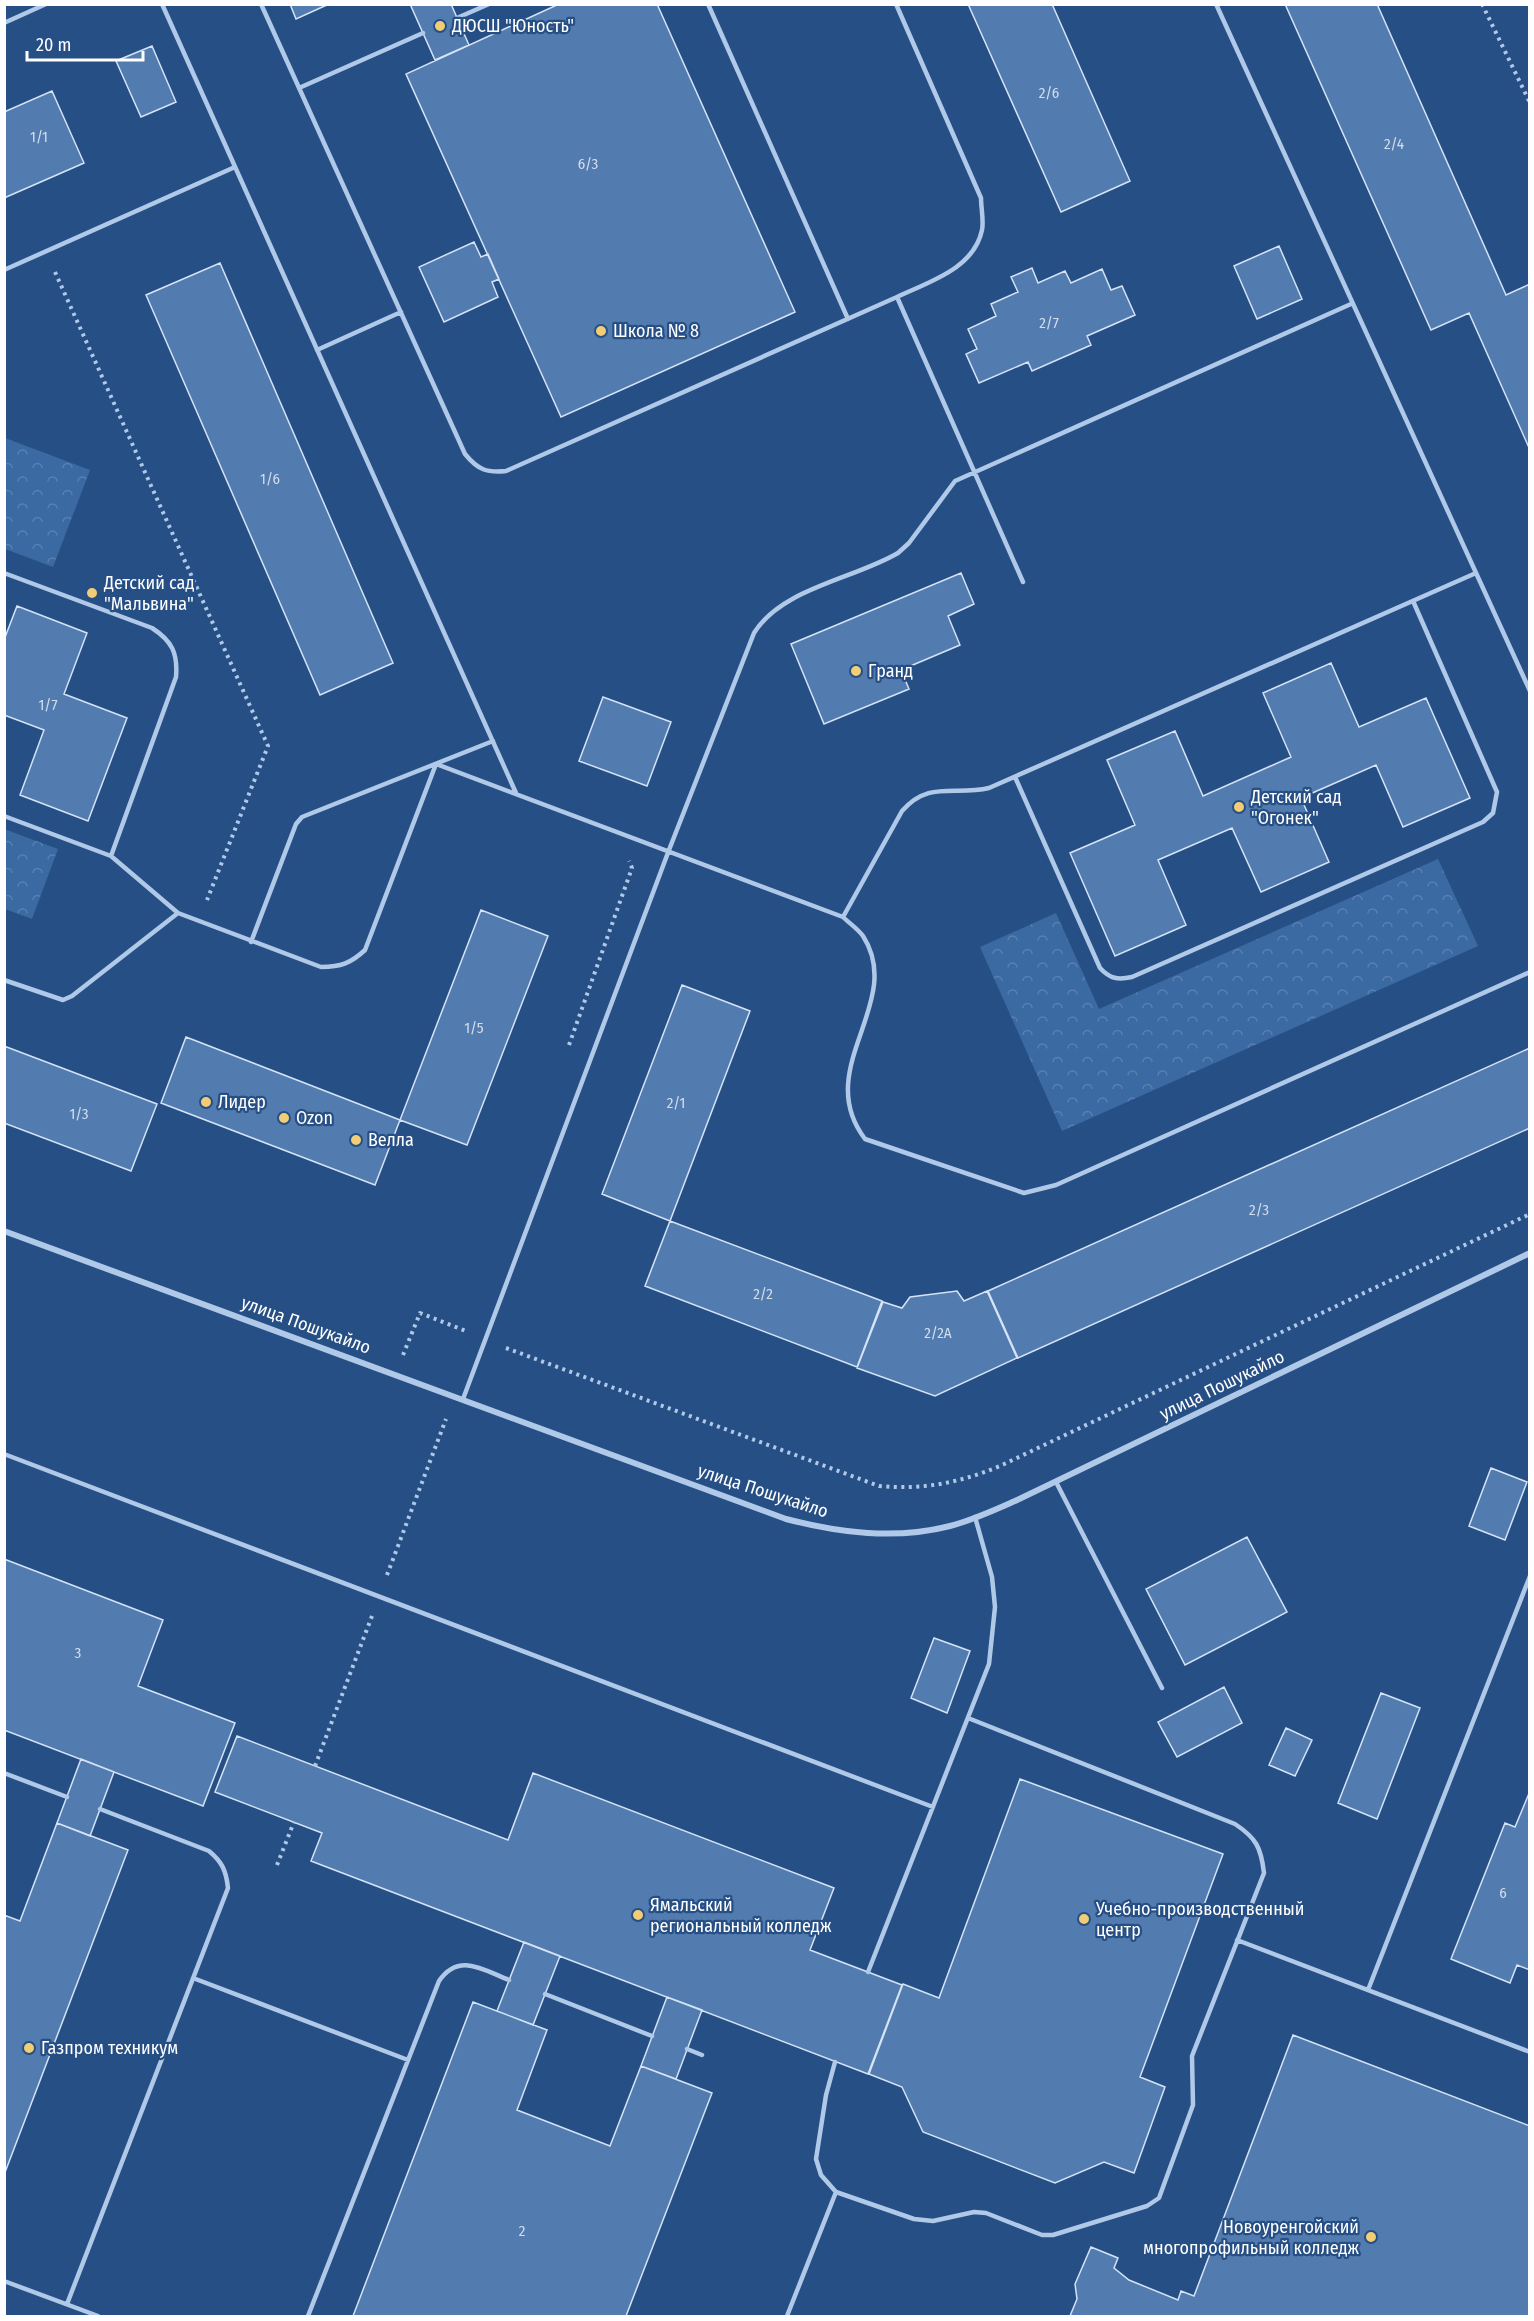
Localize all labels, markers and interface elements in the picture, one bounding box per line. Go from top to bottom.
place label: ДЮСШ "Юность" [451,15,574,37]
marker: ДЮСШ "Юность" [433,19,447,33]
scale bar [27,24,142,62]
text: 20 m [36,34,71,56]
house number: 2/6 [1039,84,1059,102]
house number: 1/1 [30,128,48,146]
house number: 2/4 [1384,135,1404,153]
house number: 6/3 [578,155,598,173]
house number: 2/7 [1039,314,1059,332]
place label: Школа № 8 [613,320,699,342]
marker: Школа № 8 [594,324,608,338]
house number: 1/6 [260,470,280,488]
place label: Детский сад "Мальвина" [103,572,194,615]
marker: Детский сад "Мальвина" [85,586,99,600]
place label: Гранд [868,660,913,682]
marker: Гранд [849,664,863,678]
house number: 1/7 [39,696,57,714]
place label: Детский сад "Огонек" [1250,786,1341,829]
marker: Детский сад "Огонек" [1232,800,1246,814]
house number: 1/5 [464,1019,484,1037]
place label: Лидер [218,1091,266,1113]
house number: 2/1 [667,1094,685,1112]
marker: Лидер [199,1095,213,1109]
house number: 1/3 [69,1105,89,1123]
place label: Ozon [296,1107,333,1129]
marker: Ozon [277,1111,291,1125]
place label: Велла [368,1129,414,1151]
marker: Велла [349,1133,363,1147]
house number: 2/3 [1249,1201,1269,1219]
house number: 2/2 [753,1285,773,1303]
street label: улица Пошукайло [238,1291,374,1359]
house number: 2/2А [924,1324,952,1342]
street label: улица Пошукайло [1156,1345,1288,1425]
street label: улица Пошукайло [695,1460,831,1522]
house number: 3 [75,1644,82,1662]
house number: 6 [1499,1884,1507,1902]
place label: Ямальский региональный колледж [650,1894,832,1937]
place label: Учебно-производственный центр [1095,1898,1304,1941]
marker: Ямальский региональный колледж [631,1908,645,1922]
marker: Учебно-производственный центр [1077,1912,1091,1926]
place label: Газпром техникум [41,2037,178,2059]
marker: Газпром техникум [22,2041,36,2055]
place label: Новоуренгойский многопрофильный колледж [1143,2216,1359,2259]
house number: 2 [519,2222,526,2240]
marker: Новоуренгойский многопрофильный колледж [1364,2230,1378,2244]

